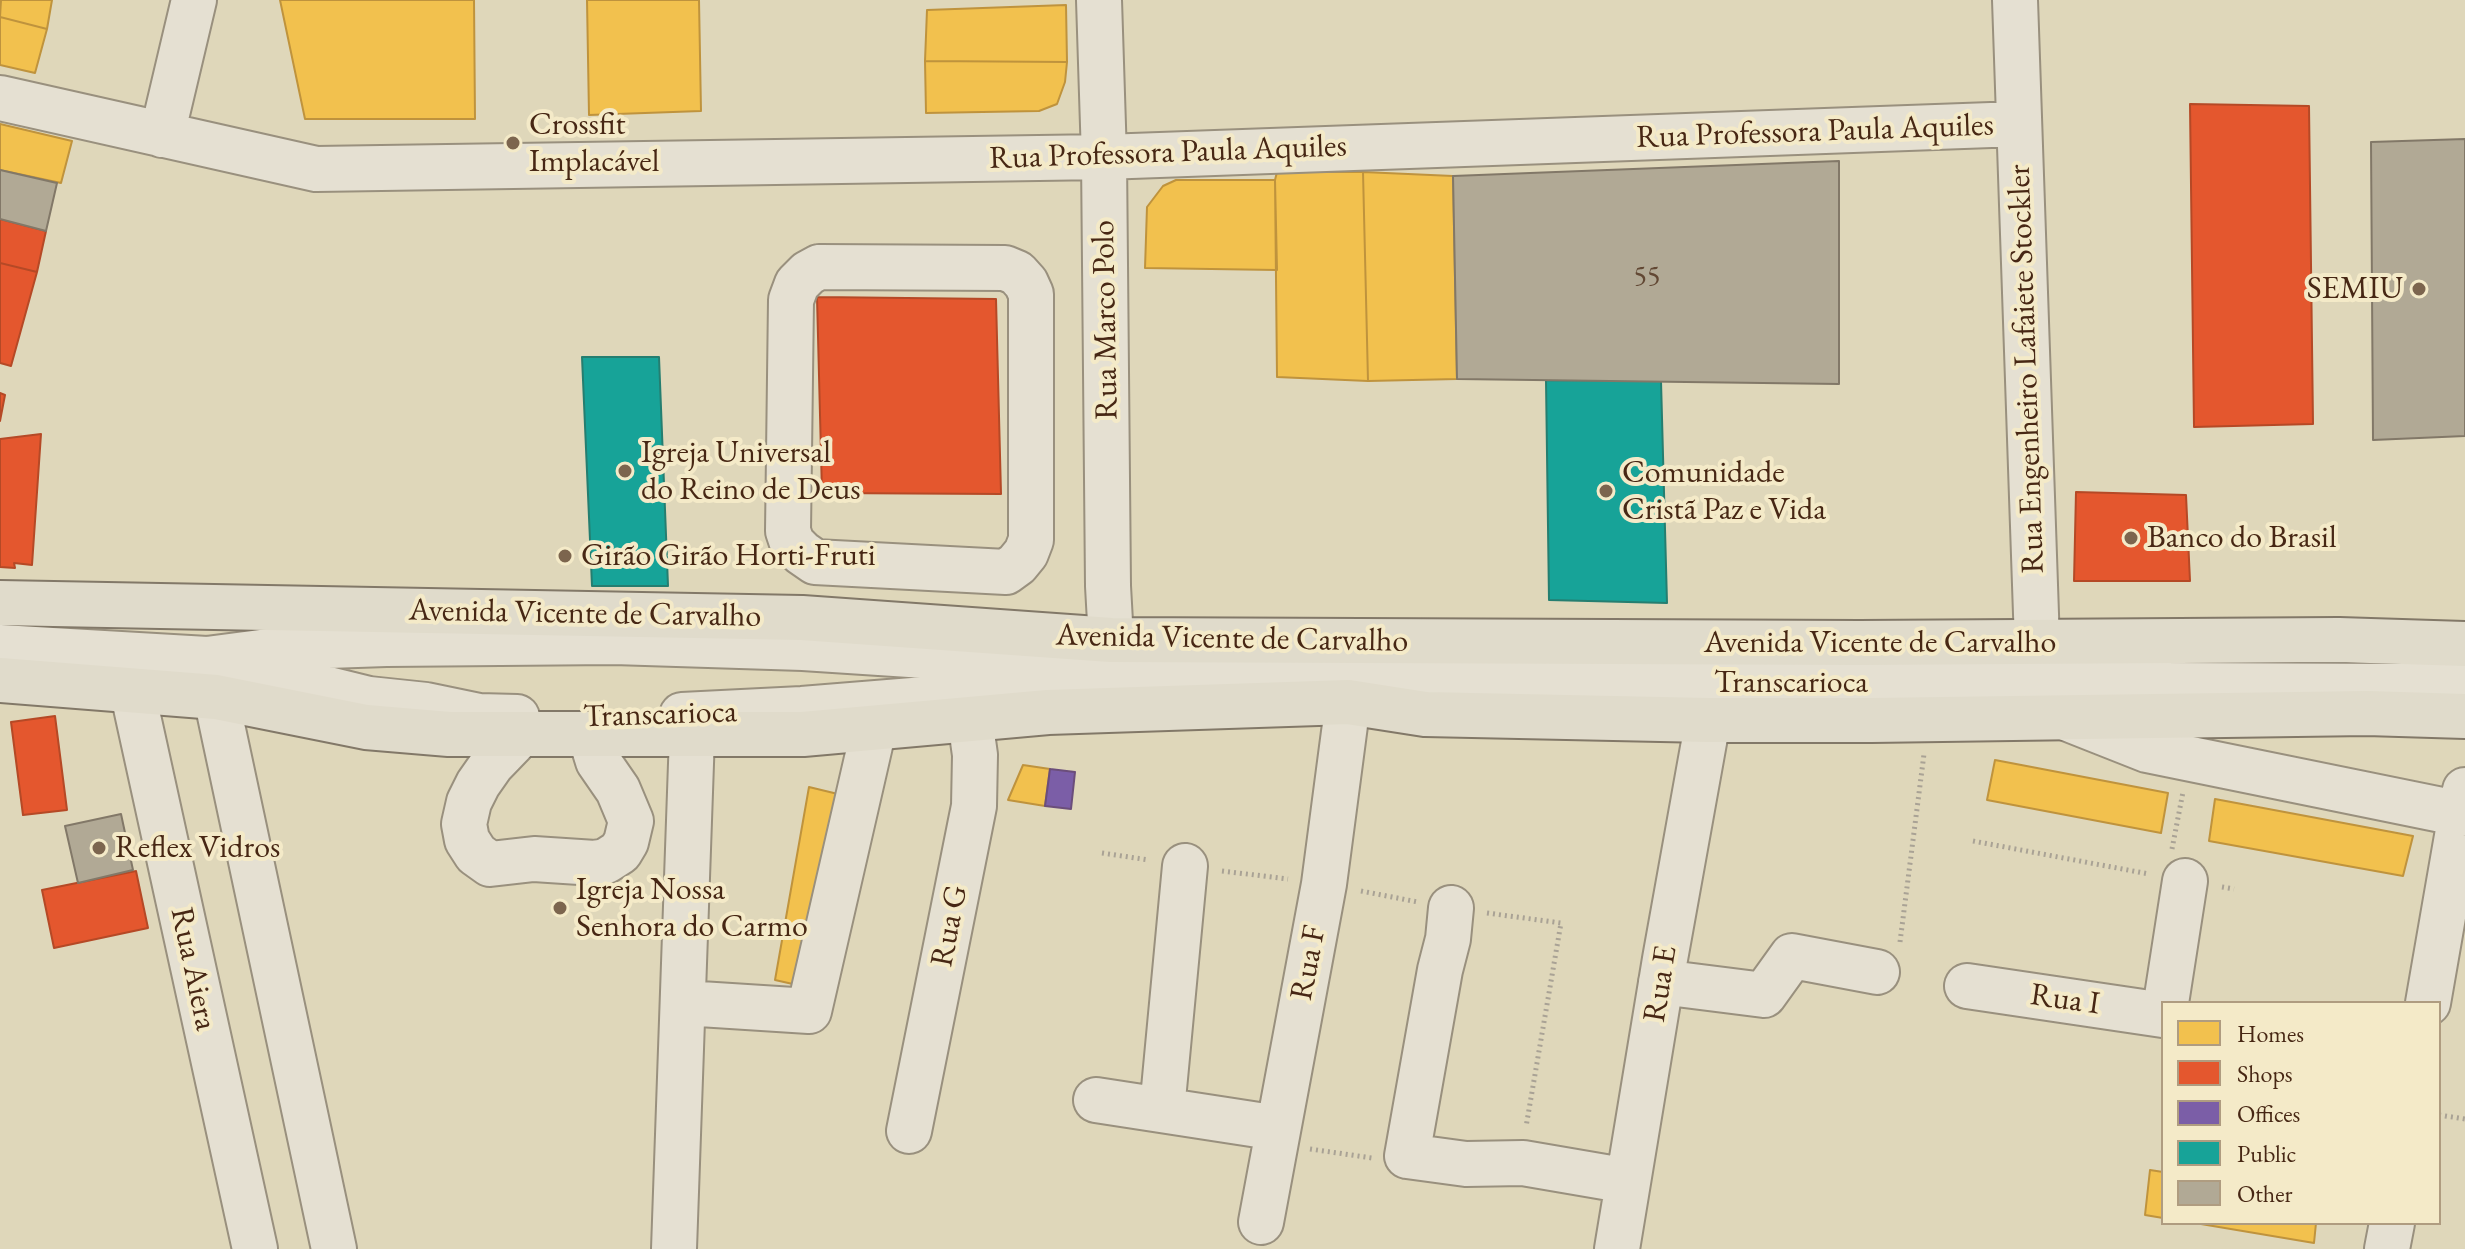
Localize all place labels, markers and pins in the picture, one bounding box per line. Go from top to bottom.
place label: Crossfit Implacável [529,106,659,181]
marker: Crossfit Implacável [504,134,522,152]
place label: SEMIU [2307,270,2403,308]
marker: SEMIU [2410,280,2428,298]
place label: Igreja Universal do Reino de Deus [641,434,861,509]
place label: Comunidade Cristã Paz e Vida [1622,454,1826,529]
marker: Igreja Universal do Reino de Deus [616,462,634,480]
marker: Comunidade Cristã Paz e Vida [1597,482,1615,500]
place label: Banco do Brasil [2147,519,2337,557]
marker: Banco do Brasil [2122,529,2140,547]
place label: Girão Girão Horti-Fruti [581,537,876,575]
marker: Girão Girão Horti-Fruti [556,547,574,565]
place label: Reflex Vidros [115,829,280,867]
marker: Reflex Vidros [90,839,108,857]
place label: Igreja Nossa Senhora do Carmo [576,871,808,946]
marker: Igreja Nossa Senhora do Carmo [551,899,569,917]

